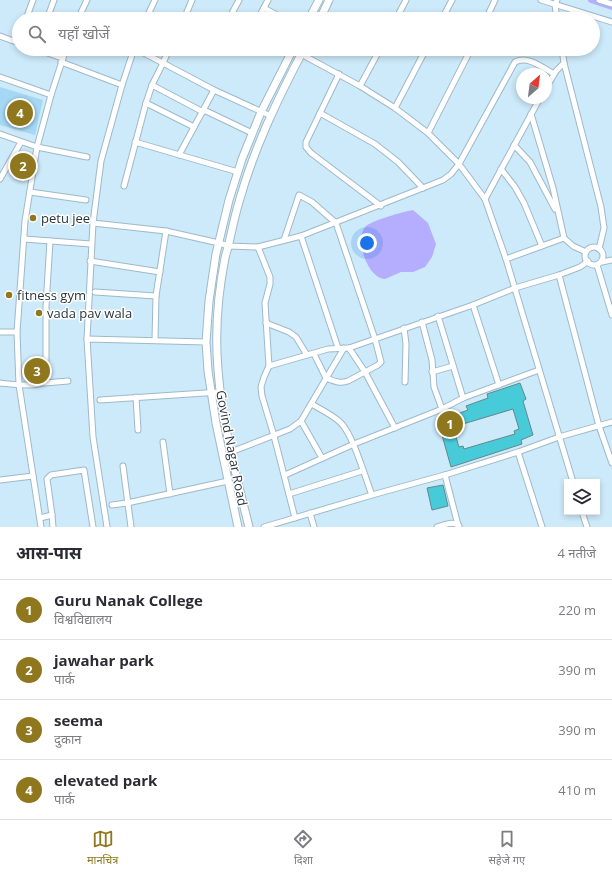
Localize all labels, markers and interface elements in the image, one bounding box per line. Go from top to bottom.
search box [12,12,600,56]
icon: search [26,23,48,45]
text: यहाँ खोजें [58,23,110,43]
north arrow [516,68,552,104]
pin: 4 [7,98,33,128]
pin: 2 [10,151,36,181]
place label: petu jee [41,209,90,227]
marker: petu jee [28,213,38,223]
your location [357,233,377,253]
place label: fitness gym [17,286,86,304]
marker: fitness gym [4,290,14,300]
place label: vada pav wala [47,304,132,322]
marker: vada pav wala [34,308,44,318]
pin: 3 [24,356,50,386]
street label: Govind Nagar Road [212,389,252,507]
pin: 1 [437,409,463,439]
map controls [564,479,600,515]
button: layers [564,479,600,515]
text: आस-पास [16,541,82,564]
text: 4 नतीजे [558,544,596,562]
text: Guru Nanak College [54,590,203,610]
text: 1 [25,601,33,619]
text: 220 m [558,601,596,619]
text: विश्वविद्यालय [54,610,112,628]
text: jawahar park [54,650,154,670]
text: 2 [25,661,33,679]
text: 390 m [558,661,596,679]
text: पार्क [54,670,75,688]
text: seema [54,710,103,730]
text: 3 [25,721,33,739]
text: 390 m [558,721,596,739]
text: दुकान [54,730,81,748]
text: elevated park [54,770,157,790]
text: 4 [25,781,33,799]
text: 410 m [558,781,596,799]
text: पार्क [54,790,75,808]
tab: मानचित्र [87,828,118,868]
tab: दिशा [292,828,314,868]
tab: सहेजे गए [488,828,525,868]

